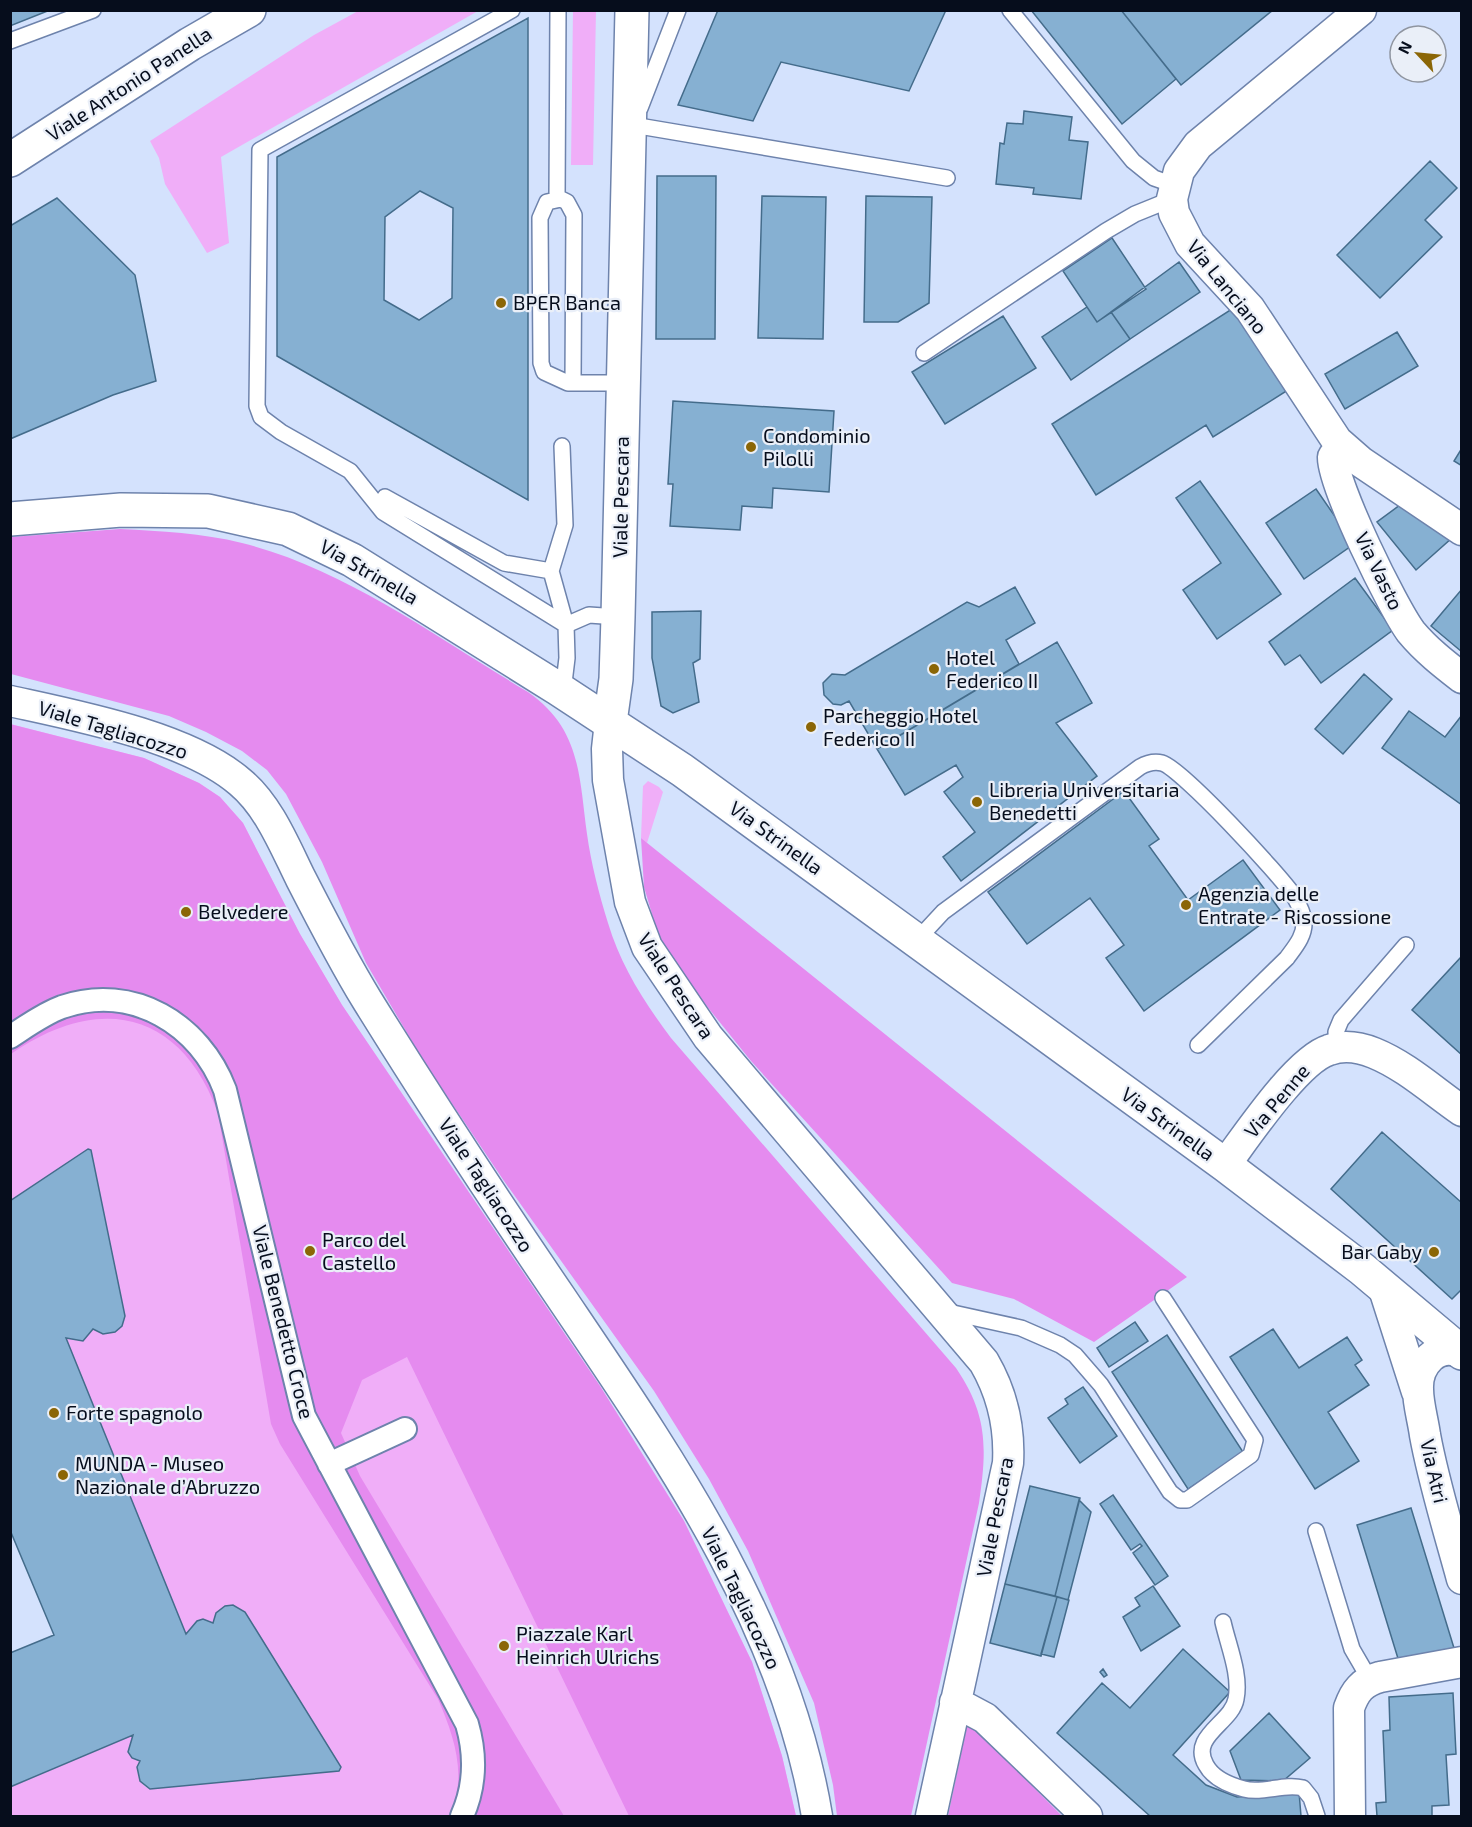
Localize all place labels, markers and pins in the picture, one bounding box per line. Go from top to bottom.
place label: BPER Banca [513,290,621,314]
marker: BPER Banca [494,296,508,310]
place label: Condominio Pilolli [763,423,871,470]
marker: Condominio Pilolli [744,440,758,454]
place label: Hotel Federico II [946,645,1038,692]
marker: Hotel Federico II [927,662,941,676]
place label: Parcheggio Hotel Federico II [823,703,978,750]
marker: Parcheggio Hotel Federico II [804,720,818,734]
place label: Libreria Universitaria Benedetti [989,777,1179,824]
marker: Libreria Universitaria Benedetti [970,795,984,809]
place label: Agenzia delle Entrate - Riscossione [1198,881,1391,928]
marker: Agenzia delle Entrate - Riscossione [1179,898,1193,912]
place label: Belvedere [198,899,289,923]
marker: Belvedere [179,905,193,919]
place label: Parco del Castello [322,1227,406,1274]
place label: Bar Gaby [1341,1239,1422,1263]
marker: Parco del Castello [303,1244,317,1258]
marker: Bar Gaby [1427,1245,1441,1259]
place label: Forte spagnolo [66,1400,203,1424]
marker: Forte spagnolo [47,1406,61,1420]
place label: MUNDA - Museo Nazionale d’Abruzzo [75,1451,260,1498]
marker: MUNDA - Museo Nazionale d’Abruzzo [56,1468,70,1482]
place label: Piazzale Karl Heinrich Ulrichs [516,1621,659,1668]
marker: Piazzale Karl Heinrich Ulrichs [497,1639,511,1653]

